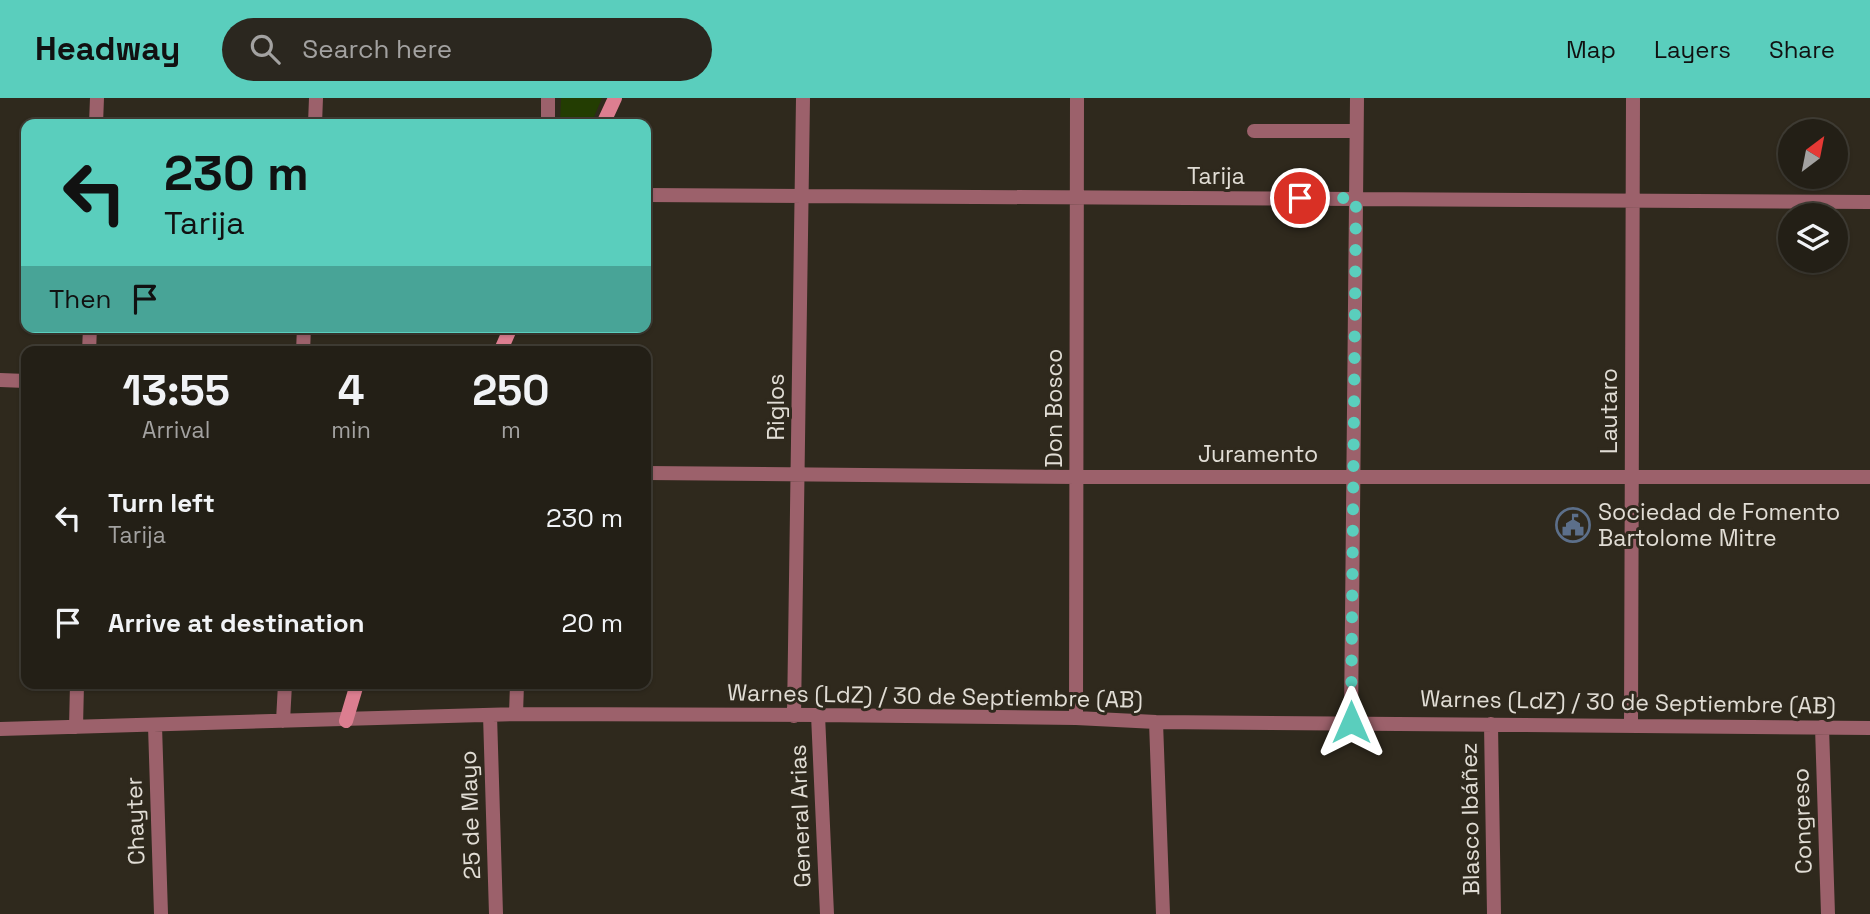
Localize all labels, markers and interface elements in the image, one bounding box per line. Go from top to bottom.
search box [222,18,712,81]
text: Headway [35,28,180,70]
icon: search [246,30,284,68]
text: Search here [302,32,452,66]
text: Map [1566,34,1616,65]
text: Layers [1654,34,1731,65]
text: Share [1769,34,1835,65]
north arrow [1778,119,1848,189]
map controls [1778,119,1848,273]
text: 230 m [164,142,309,204]
icon: left [49,147,140,238]
street label: Tarija [1187,161,1245,191]
pin [1270,168,1330,228]
icon: arrive [1281,179,1319,217]
text: Tarija [164,203,245,243]
button: layers [1778,203,1848,273]
icon: arrive [126,280,164,318]
text: Then [49,282,112,316]
street label: Don Bosco [1039,349,1069,467]
text: 13:55 [122,364,230,417]
text: 4 [338,364,364,417]
text: 250 [472,364,550,417]
street label: Lautaro [1594,368,1624,454]
street label: Riglos [761,374,791,440]
text: Arrival [142,415,210,445]
text: min [331,415,371,445]
text: m [501,415,521,445]
street label: Juramento [1198,439,1318,469]
text: Turn left [108,486,215,520]
place label: Sociedad de Fomento Bartolome Mitre [1598,497,1840,553]
icon: left [49,499,87,537]
text: 230 m [546,501,623,535]
public building icon: Sociedad de Fomento Bartolome Mitre [1554,506,1592,544]
text: Tarija [108,520,166,550]
icon: arrive [49,604,87,642]
text: Arrive at destination [108,606,365,640]
text: 20 m [562,606,623,640]
street label: Warnes (LdZ) / 30 de Septiembre (AB) [727,677,1143,715]
street label: Warnes (LdZ) / 30 de Septiembre (AB) [1420,683,1836,721]
position arrow [1314,685,1388,759]
street label: Blasco Ibáñez [1454,742,1486,896]
street label: General Arias [783,744,817,888]
street label: 25 de Mayo [453,750,487,880]
street label: Congreso [1785,767,1819,875]
street label: Chayter [118,776,152,866]

